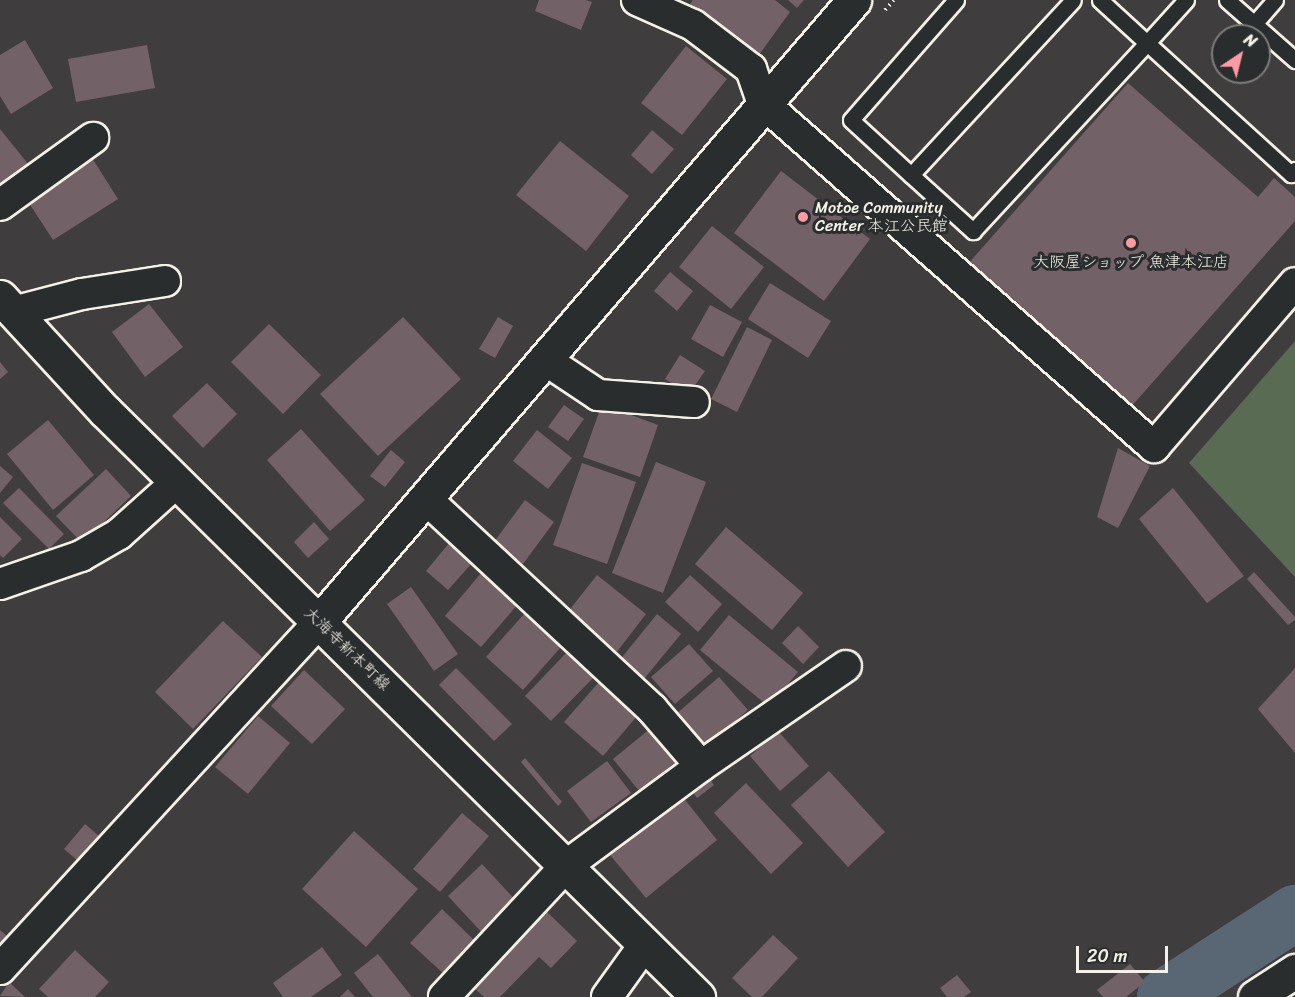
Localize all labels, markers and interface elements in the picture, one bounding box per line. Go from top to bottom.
north arrow [1211,24,1271,84]
text: N [1238,25,1263,56]
place label: Motoe Community Center 本江公民館 [815,198,948,236]
marker: Motoe Community Center 本江公民館 [796,210,810,224]
marker: 大阪屋ショップ 魚津本江店 [1124,236,1138,250]
place label: 大阪屋ショップ 魚津本江店 [1033,252,1229,272]
street label: 大海寺新本町線 [300,603,394,695]
scale bar [1079,934,1170,972]
text: 20 m [1087,940,1127,972]

